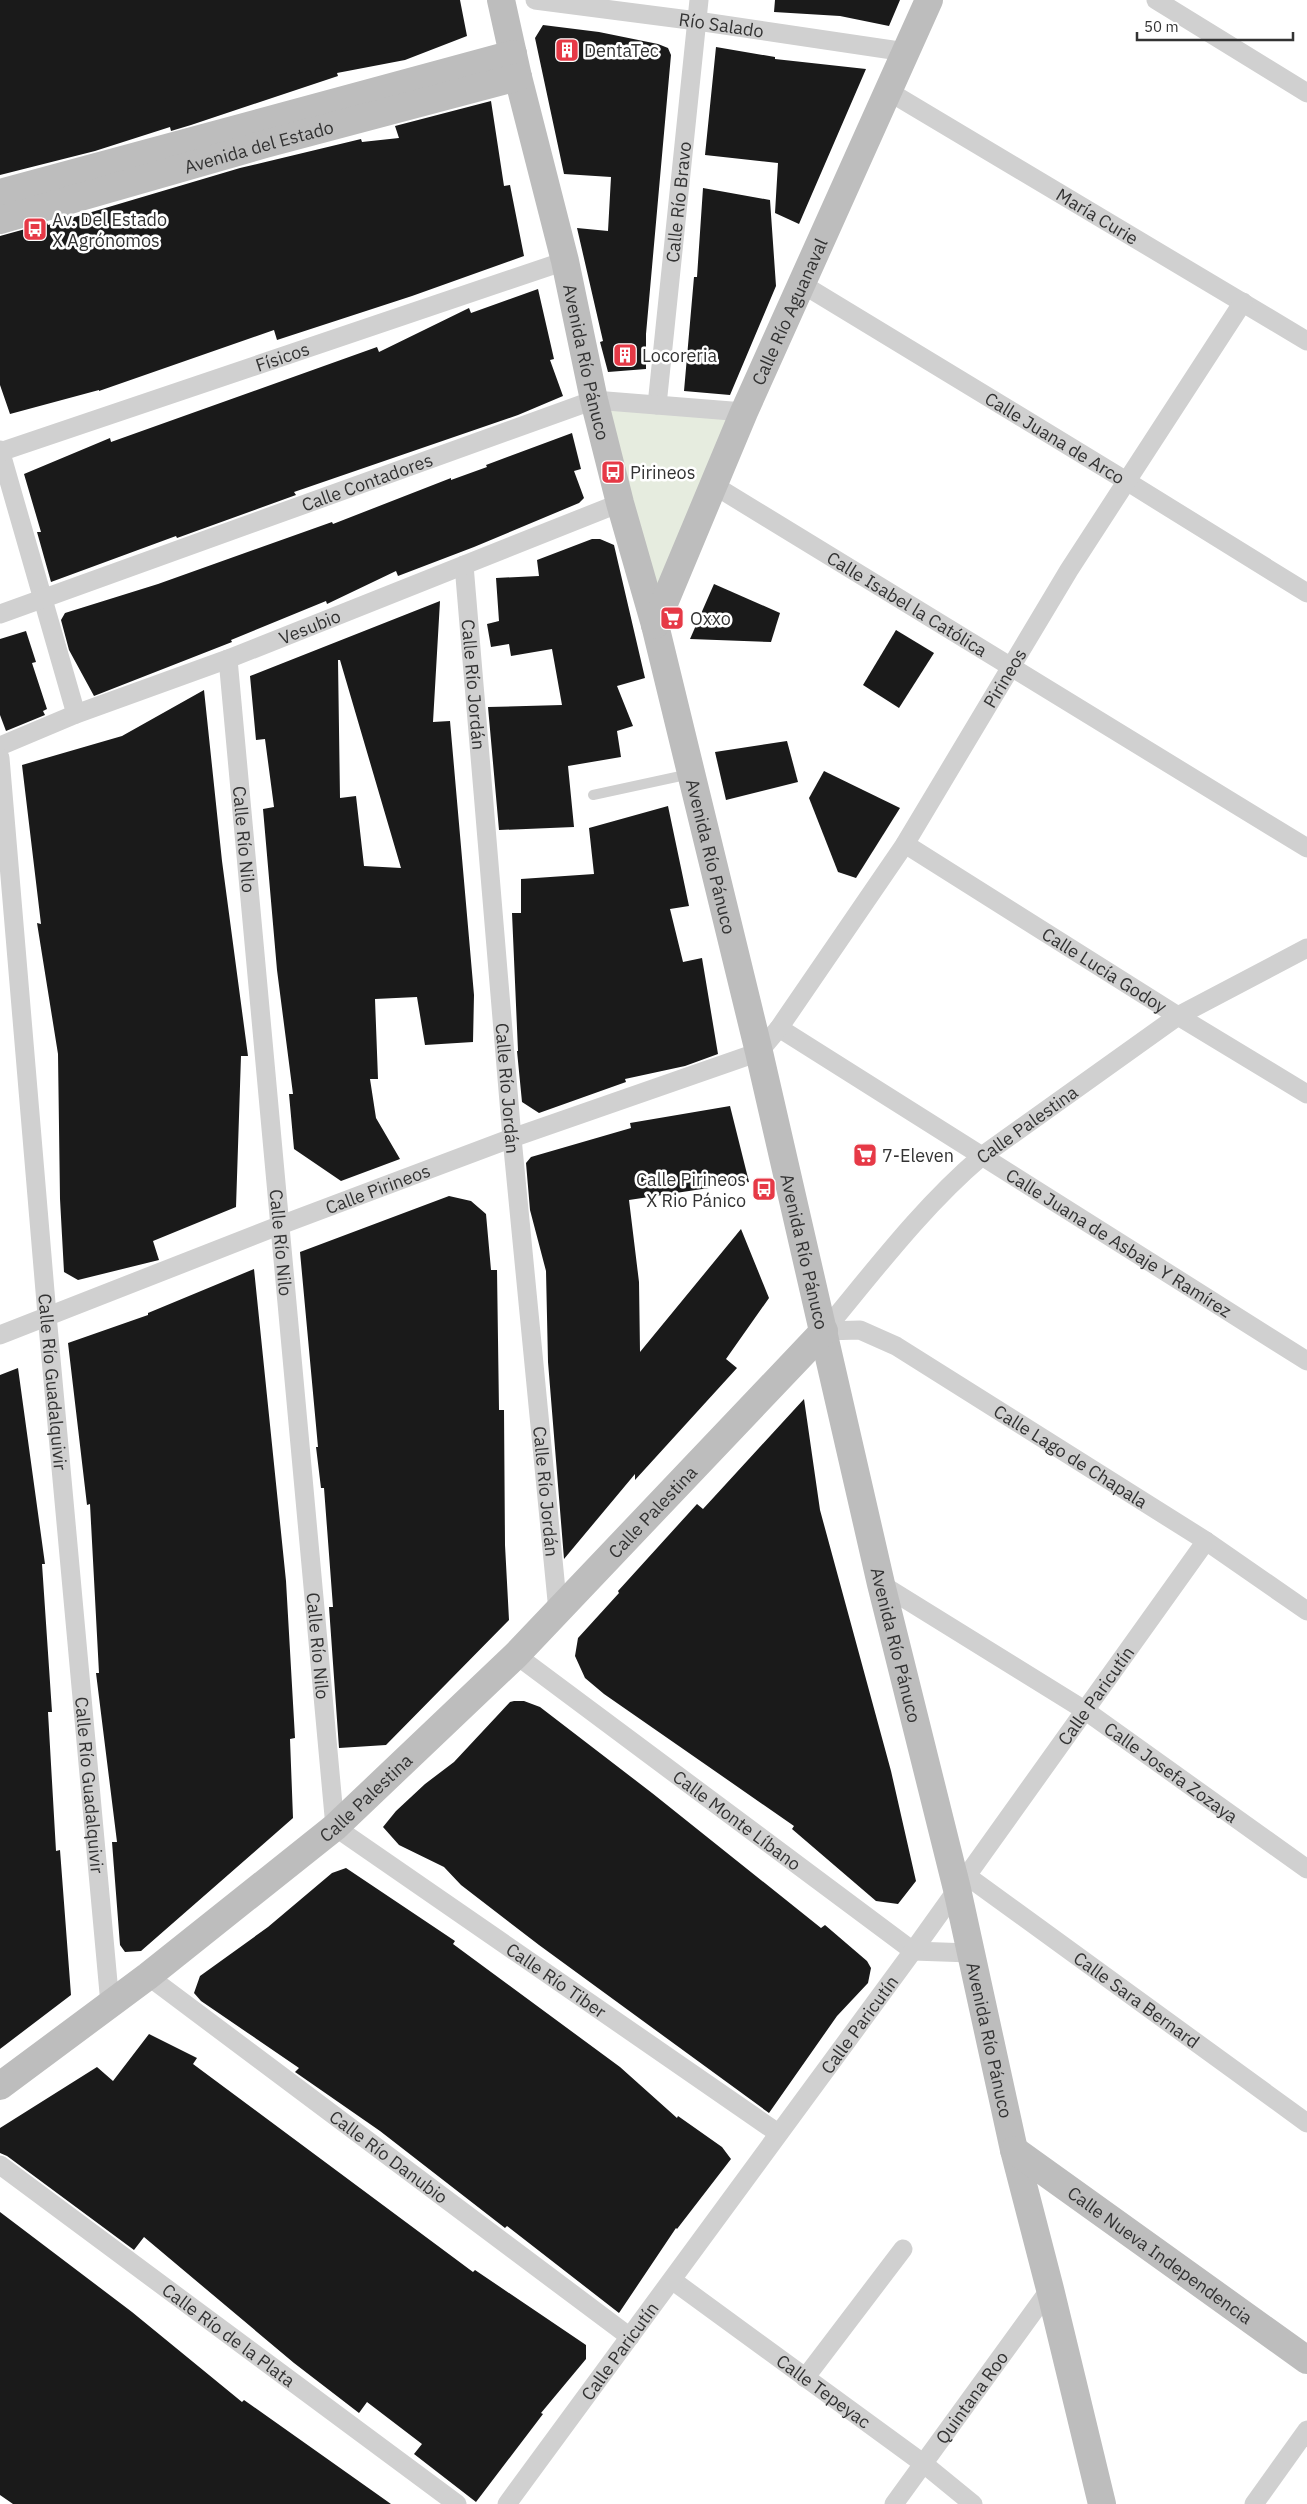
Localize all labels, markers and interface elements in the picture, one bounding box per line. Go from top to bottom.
street label: Río Salado [678,7,765,42]
scale bar [1137,10,1293,42]
text: 50 m [1144,17,1179,36]
building icon: DentaTec [554,37,580,63]
place label: DentaTec [584,39,659,62]
street label: Avenida del Estado [181,115,336,178]
street label: Calle Río Bravo [660,140,696,264]
street label: María Curie [1052,183,1143,249]
place label: Av. Del Estado X Agrónomos [52,208,167,252]
bus stop icon: Av. Del Estado X Agrónomos [22,216,48,242]
street label: Calle Río Aguanaval [746,234,832,389]
street label: Avenida Río Pánuco [559,282,615,442]
street label: Físicos [252,337,312,376]
building icon: Locoreria [612,342,638,368]
place label: Locoreria [642,344,717,367]
street label: Calle Juana de Arco [981,386,1129,489]
street label: Calle Contadores [298,448,436,516]
bus stop icon: Pirineos [600,459,626,485]
place label: Pirineos [630,461,695,484]
street label: Calle Isabel la Católica [823,546,992,661]
street label: Vesubio [275,604,344,649]
supermarket icon: Oxxo [659,605,685,631]
place label: Oxxo [690,607,731,630]
street label: Calle Río Jordán [457,618,491,751]
street label: Pirineos [978,644,1031,712]
street label: Avenida Río Pánuco [681,776,741,936]
street label: Calle Río Nilo [228,785,261,894]
street label: Calle Lucía Godoy [1038,922,1171,1018]
street label: Calle Río Jordán [491,1022,525,1155]
street label: Calle Palestina [972,1080,1082,1168]
supermarket icon: 7-Eleven [852,1142,878,1168]
place label: 7-Eleven [882,1144,954,1167]
street label: Calle Pirineos [322,1158,433,1219]
street label: Calle Juana de Asbaje Y Ramírez [1002,1163,1236,1322]
place label: Calle Pirineos X Rio Pánico [636,1168,746,1212]
street label: Avenida Río Pánuco [776,1171,834,1332]
bus stop icon: Calle Pirineos X Rio Pánico [751,1176,777,1202]
street label: Calle Río Nilo [265,1188,298,1297]
street label: Calle Río Guadalquivir [34,1292,73,1472]
street label: Calle Lago de Chapala [990,1399,1152,1513]
street label: Calle Río Jordán [529,1425,564,1558]
street label: Calle Palestina [603,1460,702,1563]
street label: Avenida Río Pánuco [866,1565,927,1725]
street label: Calle Río Nilo [302,1591,335,1700]
street label: Calle Paricutín [1052,1641,1139,1750]
street label: Calle Río Guadalquivir [70,1696,110,1875]
street label: Calle Josefa Zozaya [1100,1716,1243,1828]
street label: Calle Palestina [314,1748,417,1847]
street label: Calle Monte Líbano [669,1765,806,1875]
street label: Calle Río Tiber [502,1937,611,2023]
street label: Calle Sara Bernard [1069,1946,1204,2053]
street label: Avenida Río Pánuco [962,1960,1018,2120]
street label: Calle Paricutín [815,1971,903,2078]
street label: Calle Río Danubio [325,2105,453,2208]
street label: Calle Nueva Independencia [1063,2181,1258,2329]
street label: Calle Río de la Plata [158,2278,300,2392]
street label: Calle Paricutín [576,2297,663,2405]
street label: Quintana Roo [930,2346,1013,2448]
street label: Calle Tepeyac [772,2349,876,2433]

